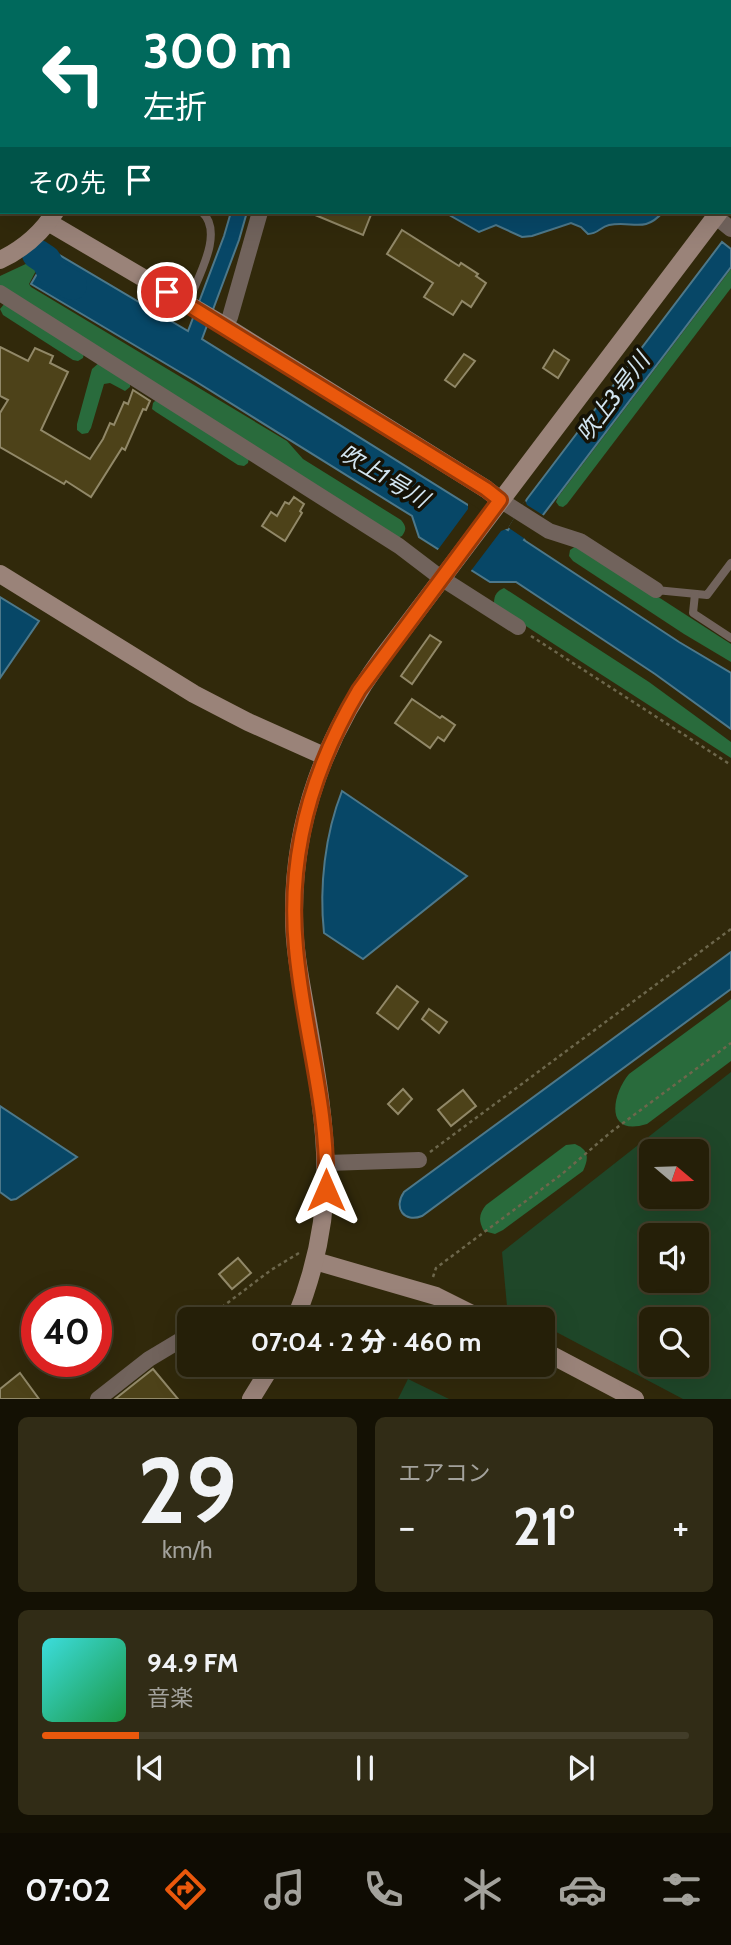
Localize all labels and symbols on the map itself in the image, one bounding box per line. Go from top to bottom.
pin [137,262,197,322]
water label: 吹上3号川 [571,345,657,447]
water label: 吹上1号川 [334,438,436,515]
north arrow [639,1139,709,1209]
position arrow [289,1153,363,1227]
speed limit sign: 40 [21,1286,112,1377]

